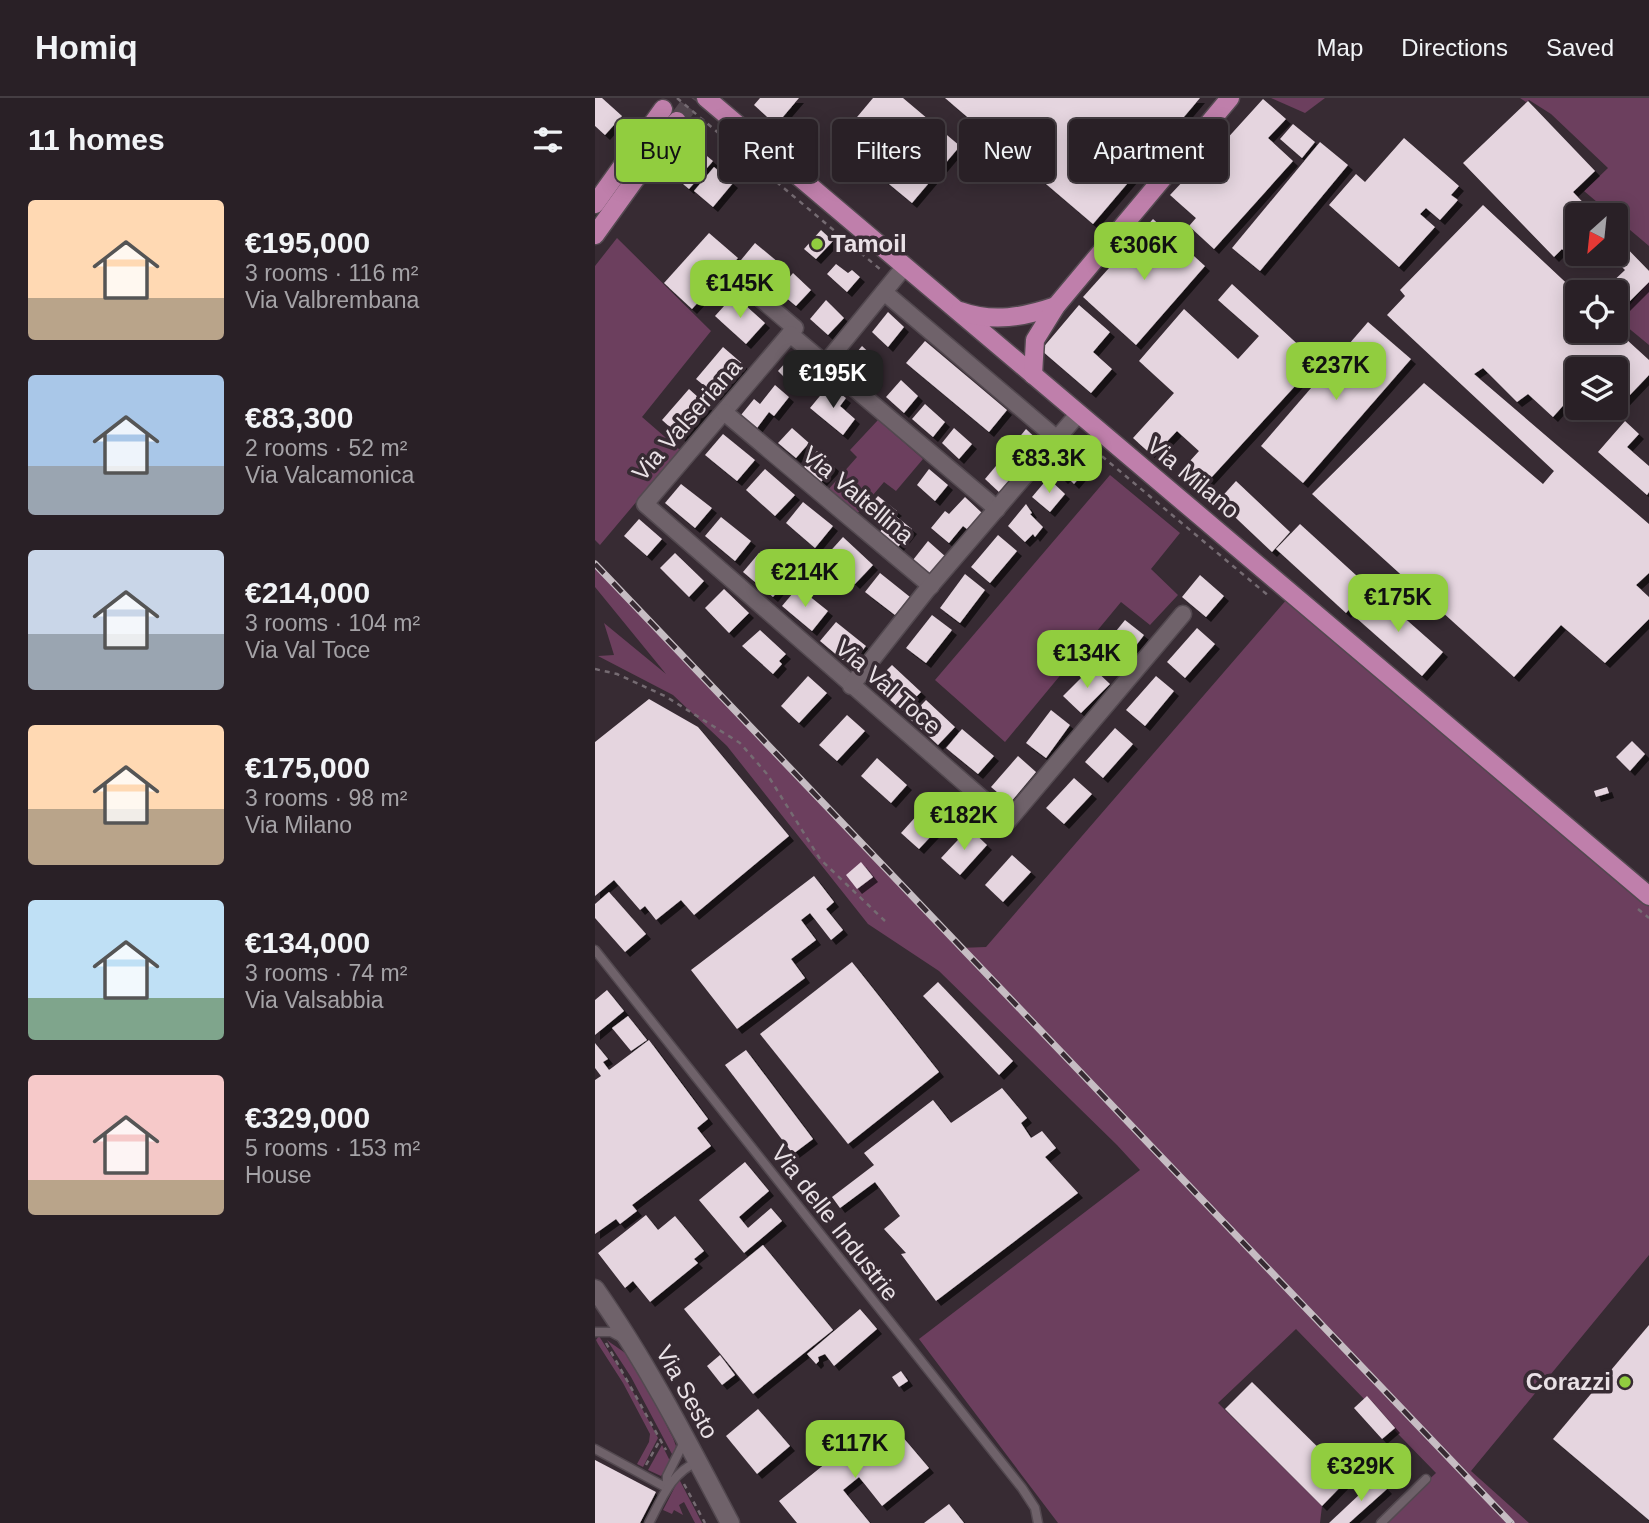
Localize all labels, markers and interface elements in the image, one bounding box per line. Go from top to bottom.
text: Homiq [35,29,138,66]
text: Map [1317,34,1363,61]
text: Directions [1401,34,1508,61]
text: Saved [1546,34,1614,61]
chip: Buy [616,119,705,182]
chip: Rent [719,119,818,182]
chip: Filters [832,119,945,182]
chip: New [959,119,1055,182]
chip: Apartment [1069,119,1228,182]
icon: filters [529,121,567,159]
text: 11 homes [28,123,165,156]
north arrow [1565,203,1627,266]
map controls [1565,203,1628,420]
pin: €306K [1095,222,1193,282]
text: €195,000 [245,226,370,259]
icon: home [84,228,168,312]
place label: Tamoil [831,230,907,257]
text: €306K [1110,232,1178,258]
marker: Tamoil [809,236,825,252]
text: 3 rooms · 116 m² [245,260,418,286]
pin: €145K [691,260,789,320]
text: €145K [706,270,774,296]
button: locate [1565,280,1628,343]
text: Via Valbrembana [245,287,419,313]
pin: €237K [1287,342,1385,402]
pin: €195K [784,350,882,410]
text: €237K [1302,352,1370,378]
street label: Via Valseriana [626,353,747,486]
button: layers [1565,357,1628,420]
text: €195K [799,360,867,386]
text: €83,300 [245,401,353,434]
icon: home [84,403,168,487]
street label: Via Milano [1142,431,1245,524]
text: 2 rooms · 52 m² [245,435,407,461]
pin: €83.3K [992,436,1106,495]
street label: Via Valtellina [797,440,920,549]
text: €83.3K [1012,445,1086,471]
text: Via Valcamonica [245,462,414,488]
pin: €214K [756,550,854,609]
text: €214K [771,559,839,585]
pin: €175K [1349,574,1447,634]
text: €214,000 [245,576,370,609]
icon: home [84,578,168,662]
text: €175K [1364,584,1432,610]
text: 3 rooms · 104 m² [245,610,420,636]
pin: €134K [1038,630,1136,690]
street label: Via Val Toce [830,634,947,740]
text: Via Val Toce [245,637,370,663]
text: €134K [1053,640,1121,666]
text: €175,000 [245,751,370,784]
icon: home [84,753,168,837]
text: 3 rooms · 98 m² [245,785,407,811]
pin: €182K [915,792,1013,852]
text: €182K [930,802,998,828]
text: Via Milano [245,812,352,838]
text: €134,000 [245,926,370,959]
icon: home [84,928,168,1012]
text: 3 rooms · 74 m² [245,960,407,986]
text: Via Valsabbia [245,987,384,1013]
text: €329,000 [245,1101,370,1134]
icon: home [84,1103,168,1187]
text: 5 rooms · 153 m² [245,1135,420,1161]
street label: Via delle Industrie [766,1139,905,1306]
text: House [245,1162,311,1188]
street label: Via Sesto [651,1340,724,1443]
place label: Corazzi [1526,1368,1611,1395]
marker: Corazzi [1617,1374,1633,1390]
pin: €117K [806,1420,904,1480]
text: €117K [822,1430,888,1456]
pin: €329K [1312,1444,1410,1503]
text: €329K [1327,1453,1395,1479]

